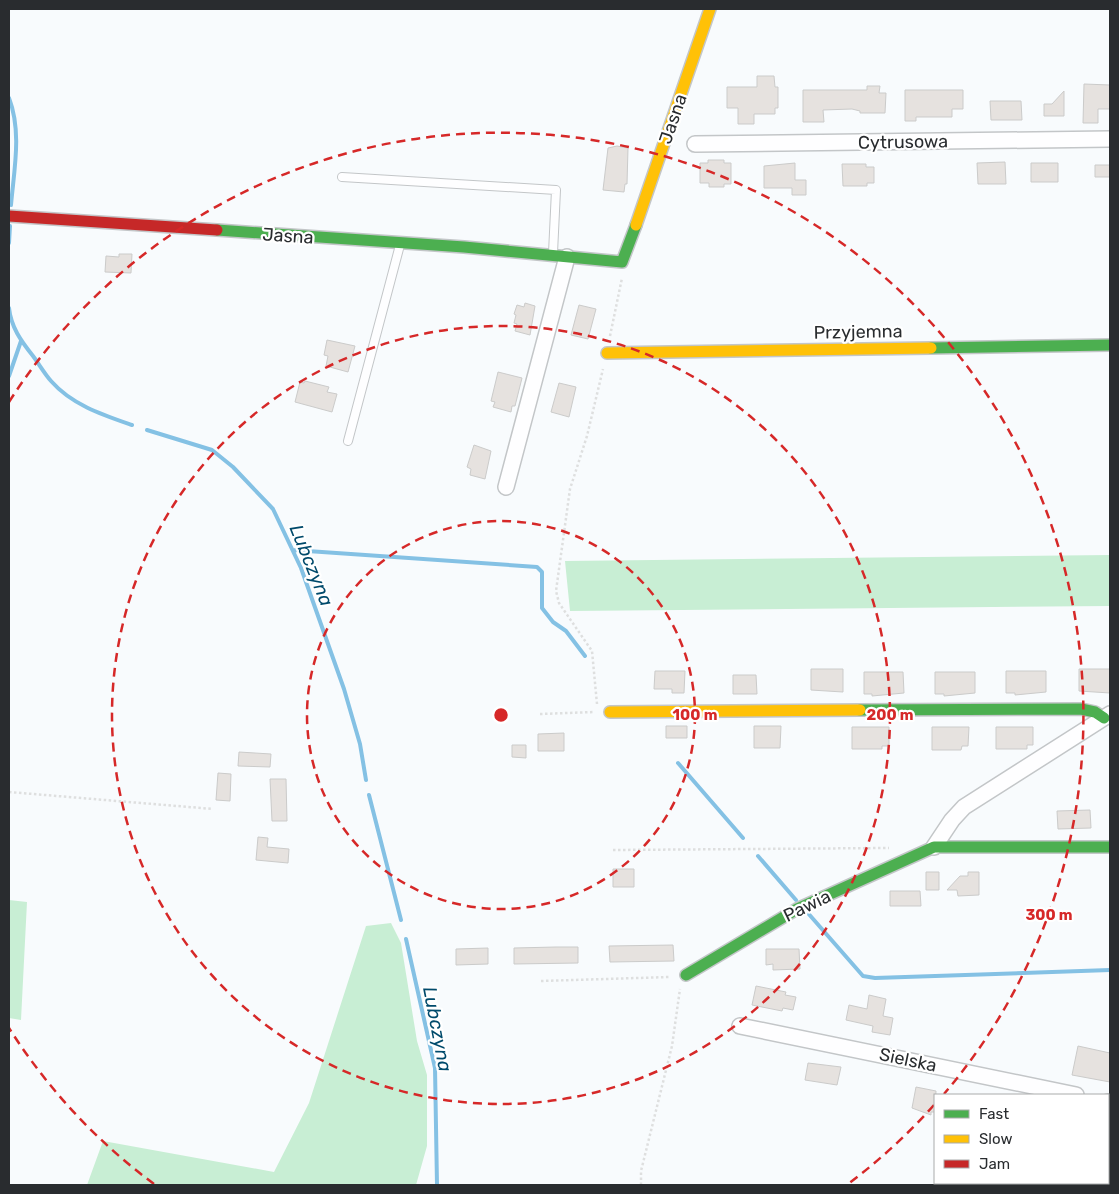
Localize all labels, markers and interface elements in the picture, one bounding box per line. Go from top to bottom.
street label: Jasna [654,91,692,147]
street label: Cytrusowa [858,130,948,154]
street label: Jasna [262,223,314,249]
street label: Przyjemna [813,320,903,344]
water label: Lubczyna [285,521,338,609]
centre of rings [492,706,510,724]
text: 100 m [673,706,717,724]
text: 200 m [866,706,914,724]
street label: Pawia [780,885,834,927]
text: 300 m [1025,906,1073,924]
water label: Lubczyna [418,985,457,1074]
street label: Sielska [877,1043,939,1077]
legend [934,1094,1109,1184]
text: Fast [979,1105,1009,1123]
text: Slow [979,1130,1012,1148]
text: Jam [979,1155,1010,1173]

